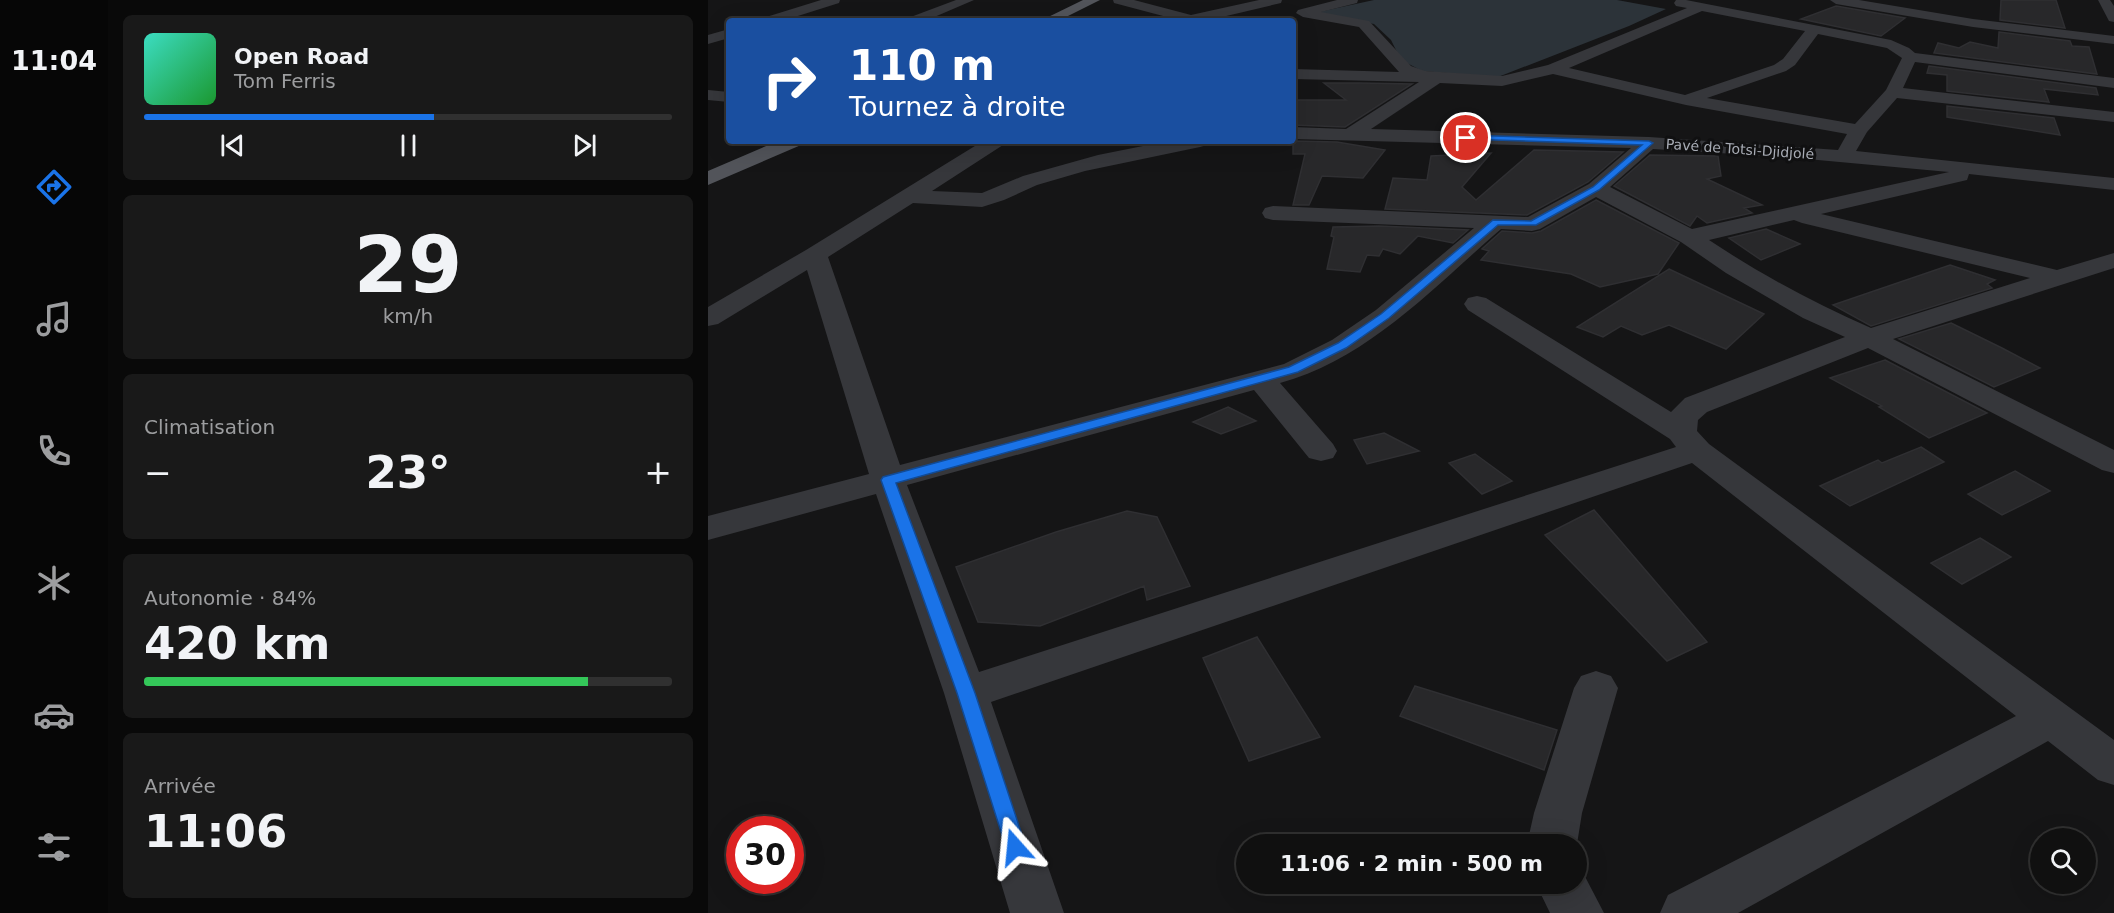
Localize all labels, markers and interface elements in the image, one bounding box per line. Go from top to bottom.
text: 110 m [849,41,995,90]
icon: right [750,42,828,120]
text: Open Road [234,44,369,69]
text: 11:04 [11,45,97,76]
text: Tom Ferris [234,69,336,93]
text: Tournez à droite [849,91,1066,122]
pin [1440,112,1491,163]
icon: arrive [1449,121,1482,154]
icon: previous [216,129,249,162]
icon: pause [392,129,425,162]
icon: next [568,129,601,162]
street label: Pavé de Totsi-Djidjolé [1665,136,1815,162]
icon: directions [33,166,75,208]
text: 29 [354,220,462,310]
icon: music [33,298,75,340]
text: km/h [383,304,433,328]
text: Climatisation [144,415,275,439]
icon: phone [33,430,75,472]
text: 23° [365,446,451,499]
text: − [144,453,172,492]
text: + [644,453,672,492]
icon: climate [33,562,75,604]
text: Autonomie · 84% [144,586,316,610]
text: 420 km [144,617,330,670]
icon: car [33,694,75,736]
text: Arrivée [144,774,216,798]
text: 11:06 [144,805,287,858]
position arrow [983,815,1047,879]
speed limit sign: 30 [726,816,804,894]
icon: filters [33,826,75,868]
map controls [2030,828,2096,894]
button: search [2030,828,2096,894]
text: 11:06 · 2 min · 500 m [1280,851,1543,876]

